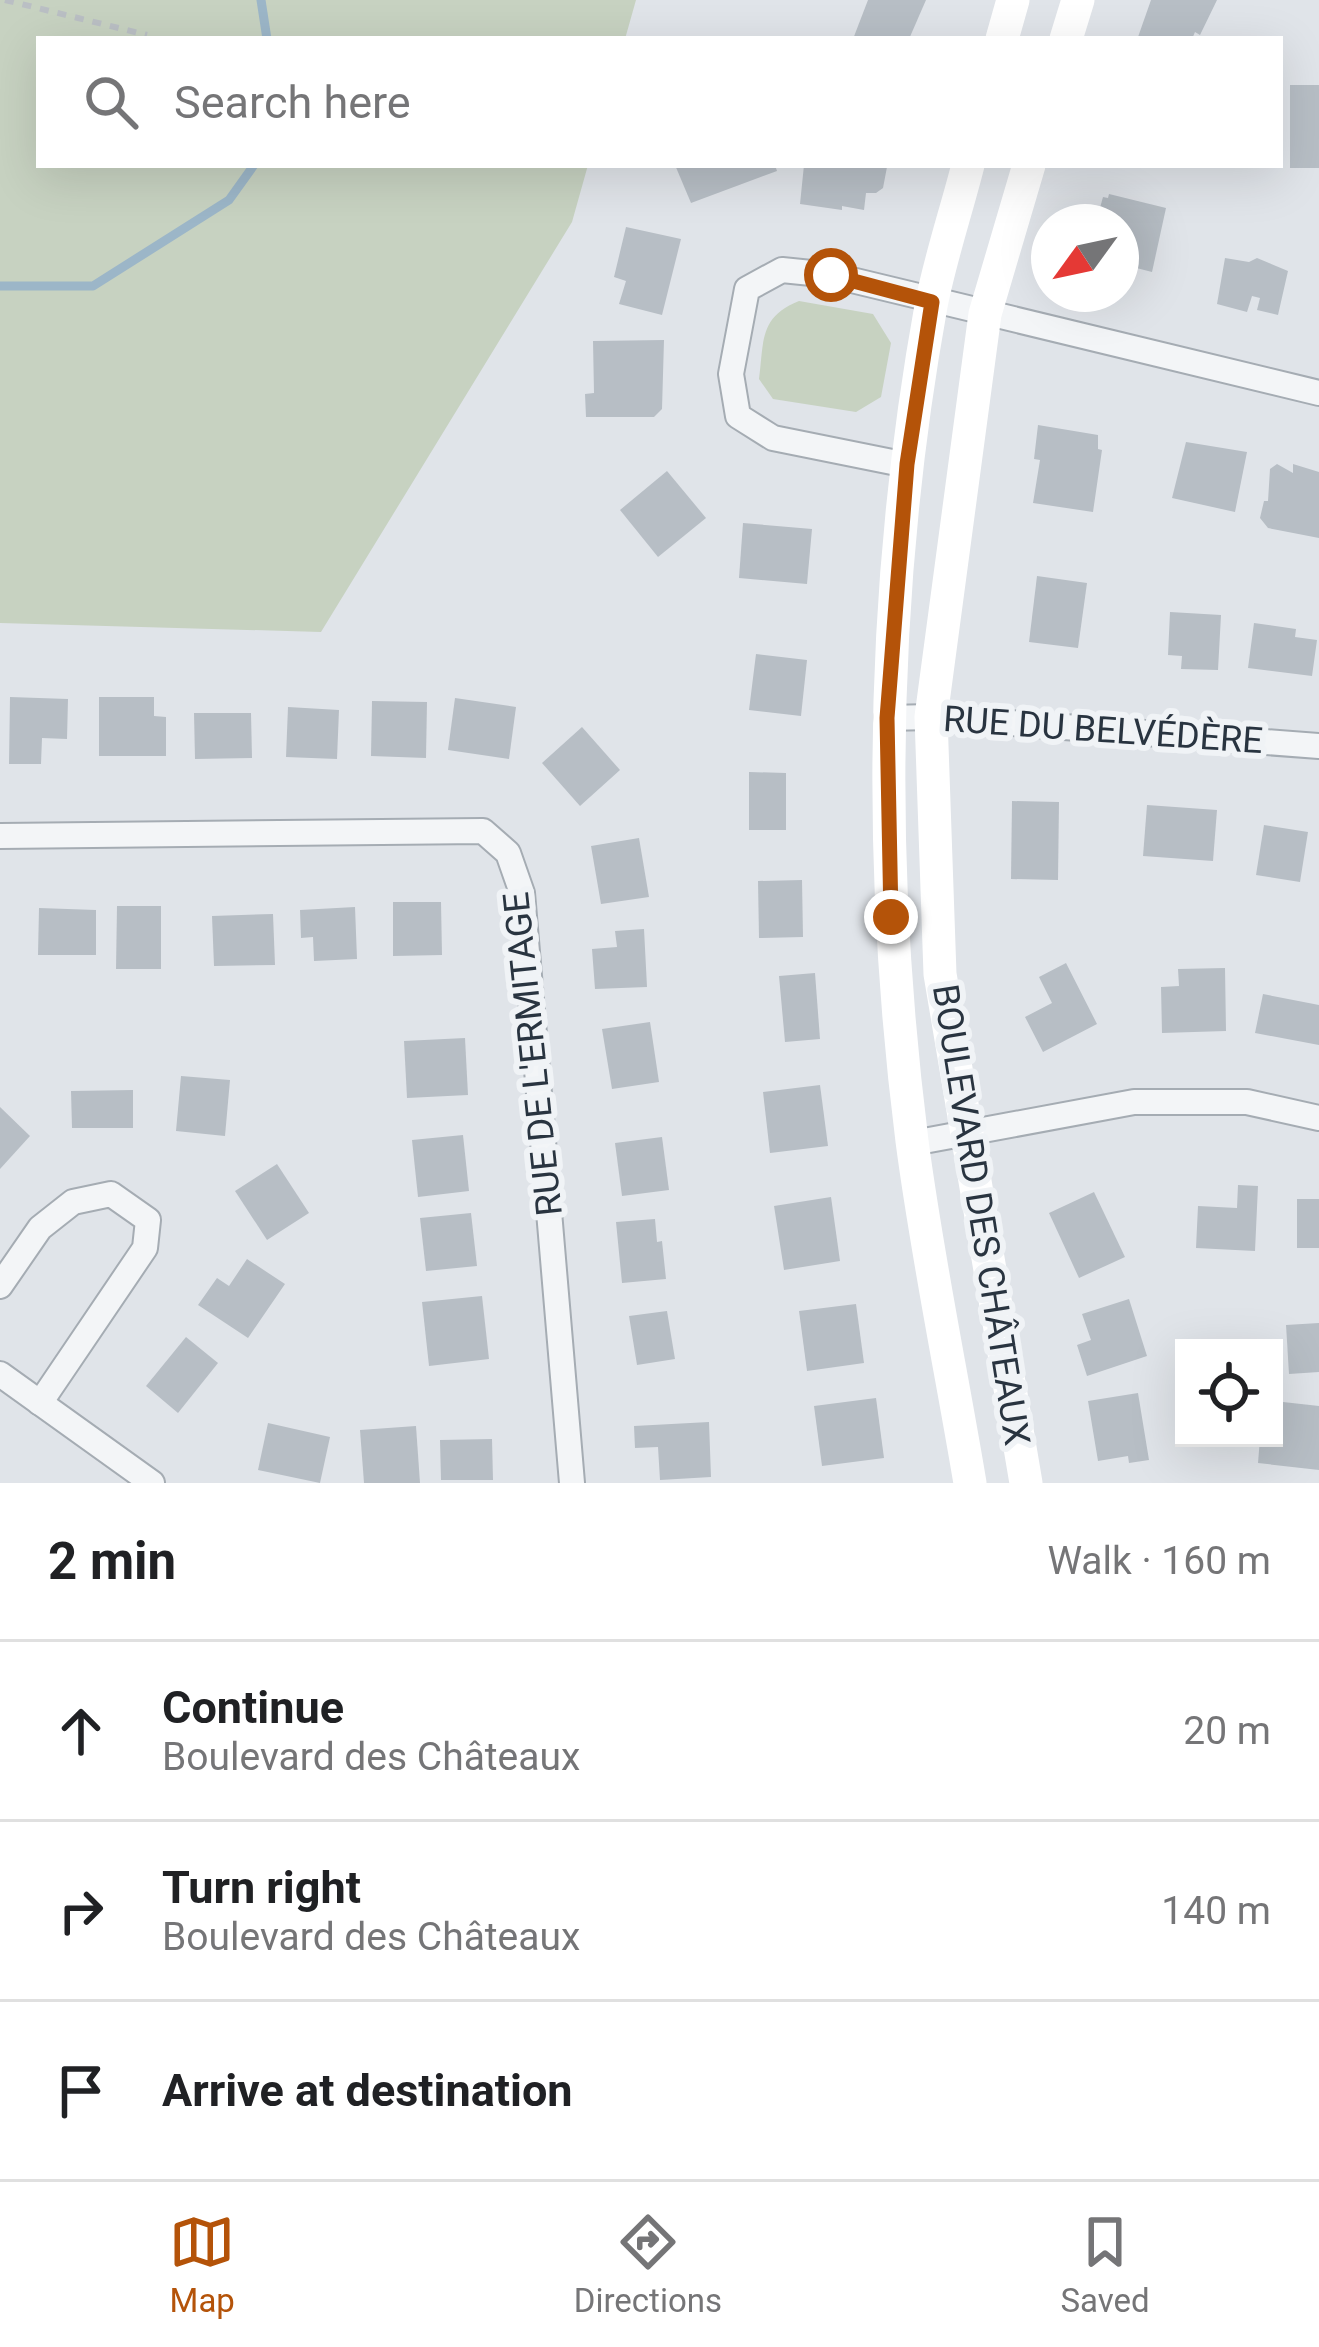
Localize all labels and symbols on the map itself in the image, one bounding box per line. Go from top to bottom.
north arrow [1031,204,1139,312]
route start [804,248,858,302]
street label: RUE DU BELVÉDÈRE [942,697,1264,762]
street label: RUE DE L'ERMITAGE [495,890,571,1218]
route end [864,890,918,944]
street label: BOULEVARD DES CHÂTEAUX [924,981,1039,1449]

